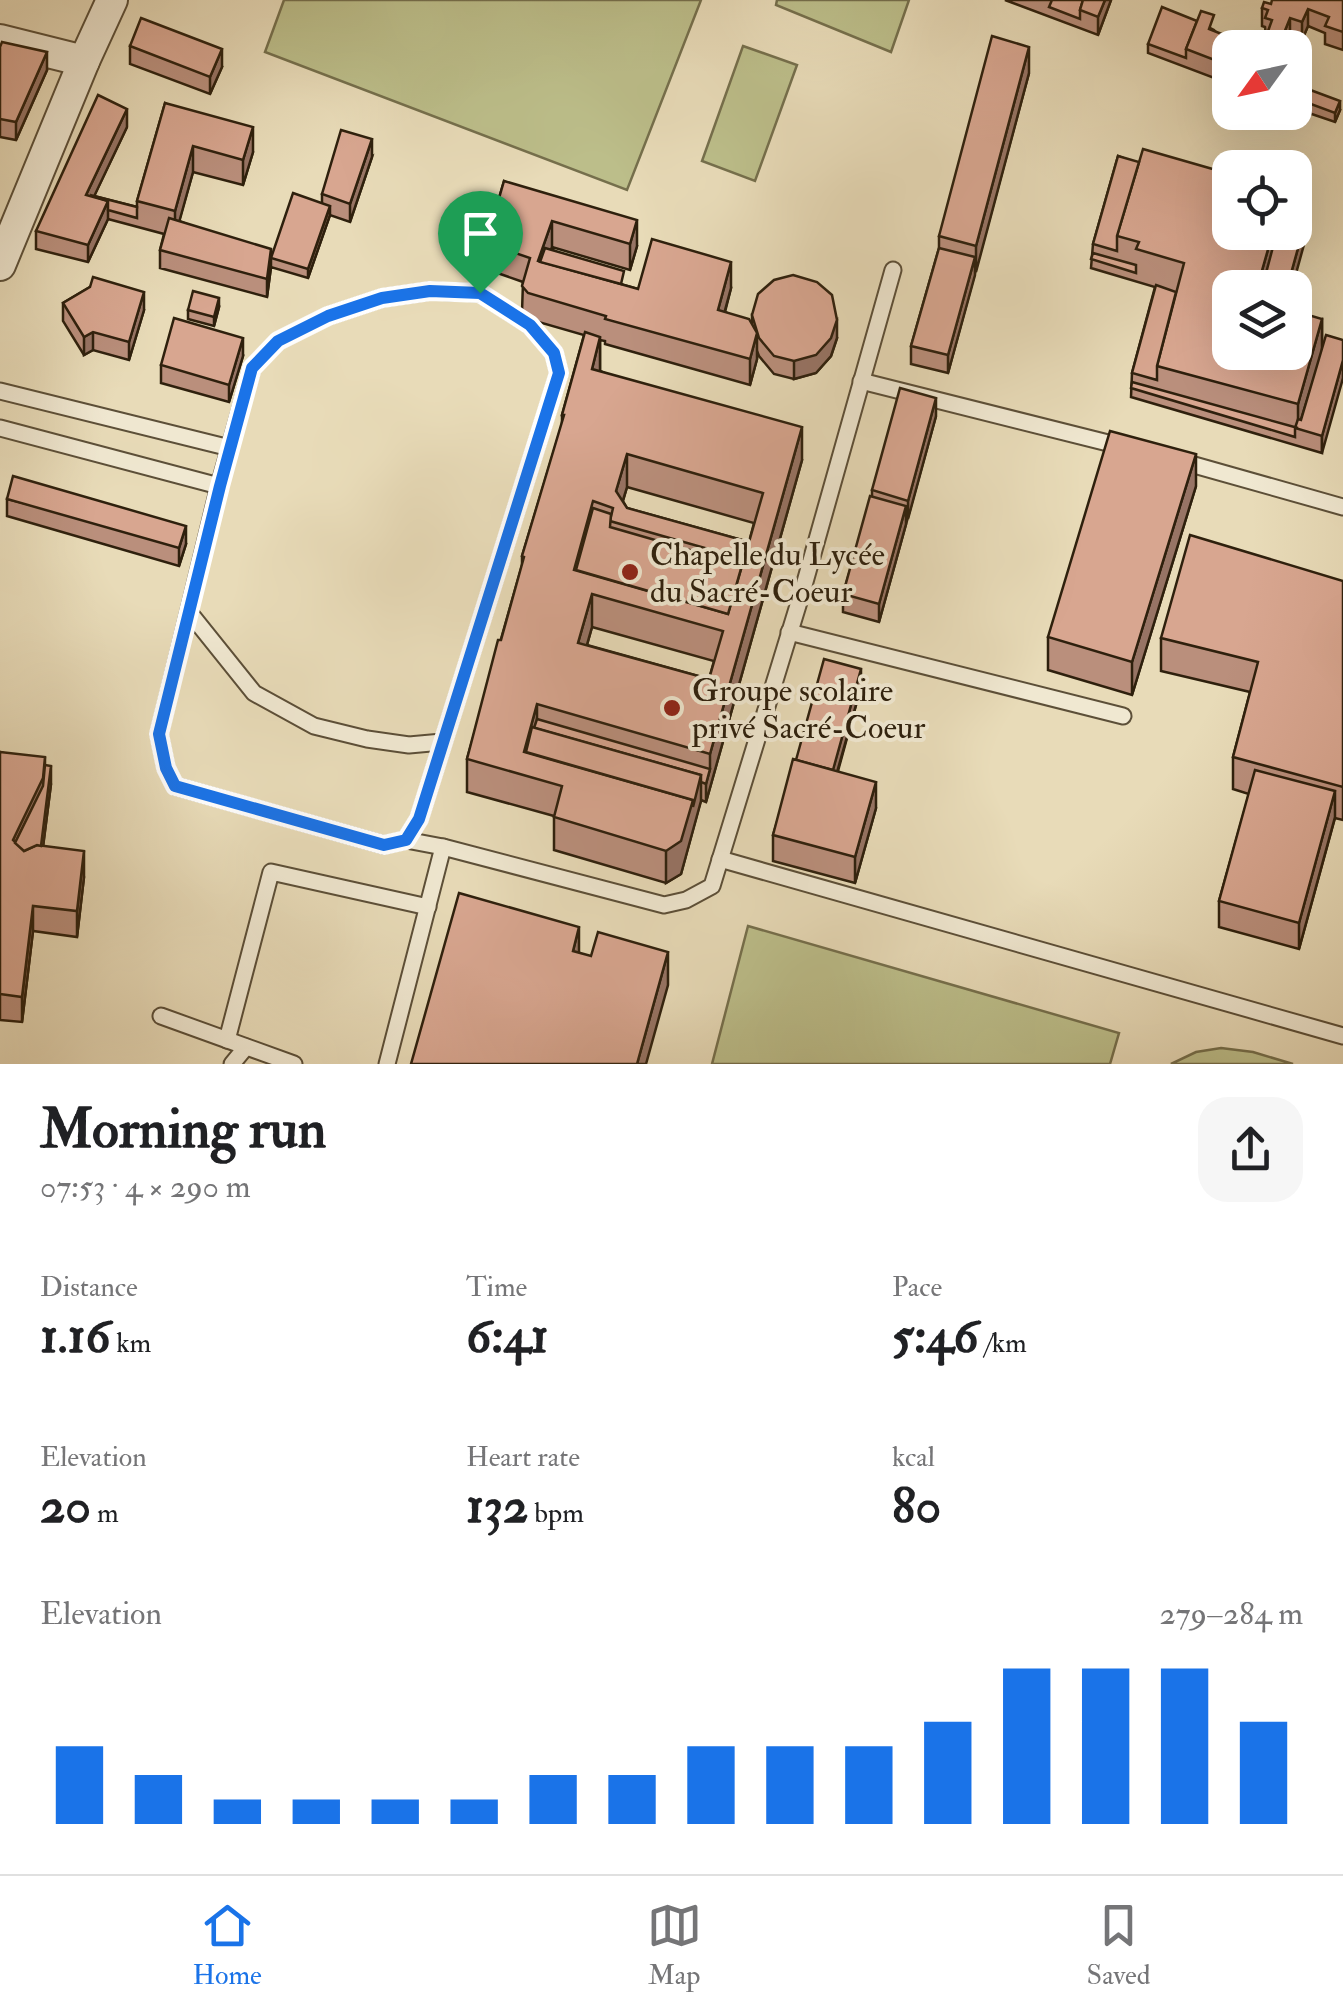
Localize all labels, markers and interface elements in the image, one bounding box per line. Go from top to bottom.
north arrow [1212,30,1312,130]
map controls [1212,30,1312,370]
button: locate [1212,150,1312,250]
pin [438,191,523,294]
icon: arrive [453,206,508,261]
button: layers [1212,270,1312,370]
place label: Chapelle du Lycée du Sacré-Coeur [650,535,885,612]
marker: Chapelle du Lycée du Sacré-Coeur [619,561,641,583]
place label: Groupe scolaire privé Sacré-Coeur [691,671,925,748]
marker: Groupe scolaire privé Sacré-Coeur [661,697,683,719]
text: Morning run [40,1095,326,1164]
button: share [1198,1097,1303,1202]
text: 07:53 · 4 × 290 m [40,1167,251,1207]
text: Distance [40,1270,138,1305]
text: Time [466,1270,527,1305]
text: Pace [892,1270,942,1305]
text: 1.16 [40,1305,110,1368]
text: 6:41 [466,1305,548,1368]
text: 5:46 [892,1305,979,1368]
text: km [110,1326,151,1361]
text: /km [979,1326,1027,1361]
text: Elevation [40,1440,147,1475]
text: Heart rate [466,1440,580,1475]
text: kcal [892,1440,935,1475]
text: 20 [40,1475,91,1538]
text: 132 [466,1475,528,1538]
text: 80 [892,1475,941,1538]
text: m [91,1496,119,1531]
text: bpm [528,1496,584,1531]
text: Elevation [40,1594,162,1634]
text: 279–284 m [1160,1594,1303,1634]
tab: Home [192,1898,262,1993]
tab: Map [647,1898,702,1993]
tab: Saved [1087,1898,1151,1993]

